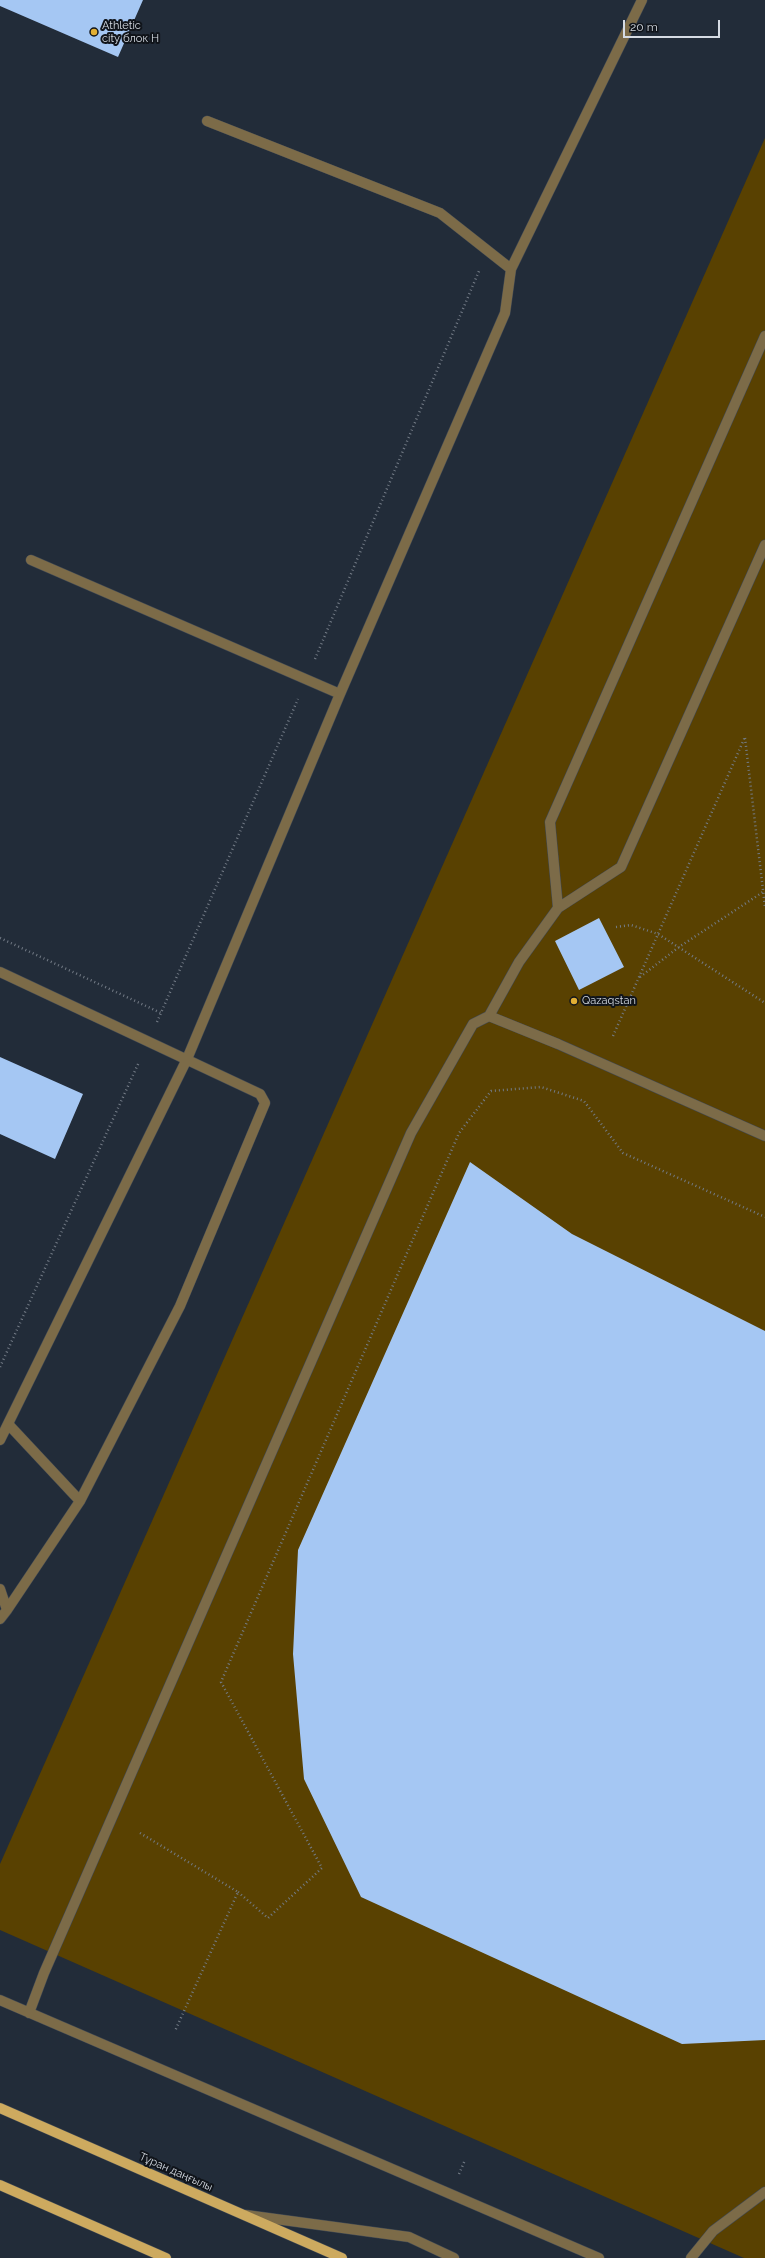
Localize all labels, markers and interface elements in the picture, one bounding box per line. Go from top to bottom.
scale bar [625,12,722,38]
place label: Athletic city блок H [102,19,159,45]
text: 20 m [630,20,658,34]
marker: Athletic city блок H [89,27,99,37]
place label: Qazaqstan [582,994,636,1008]
marker: Qazaqstan [569,996,579,1006]
street label: Тұран даңғылы [137,2150,215,2194]

